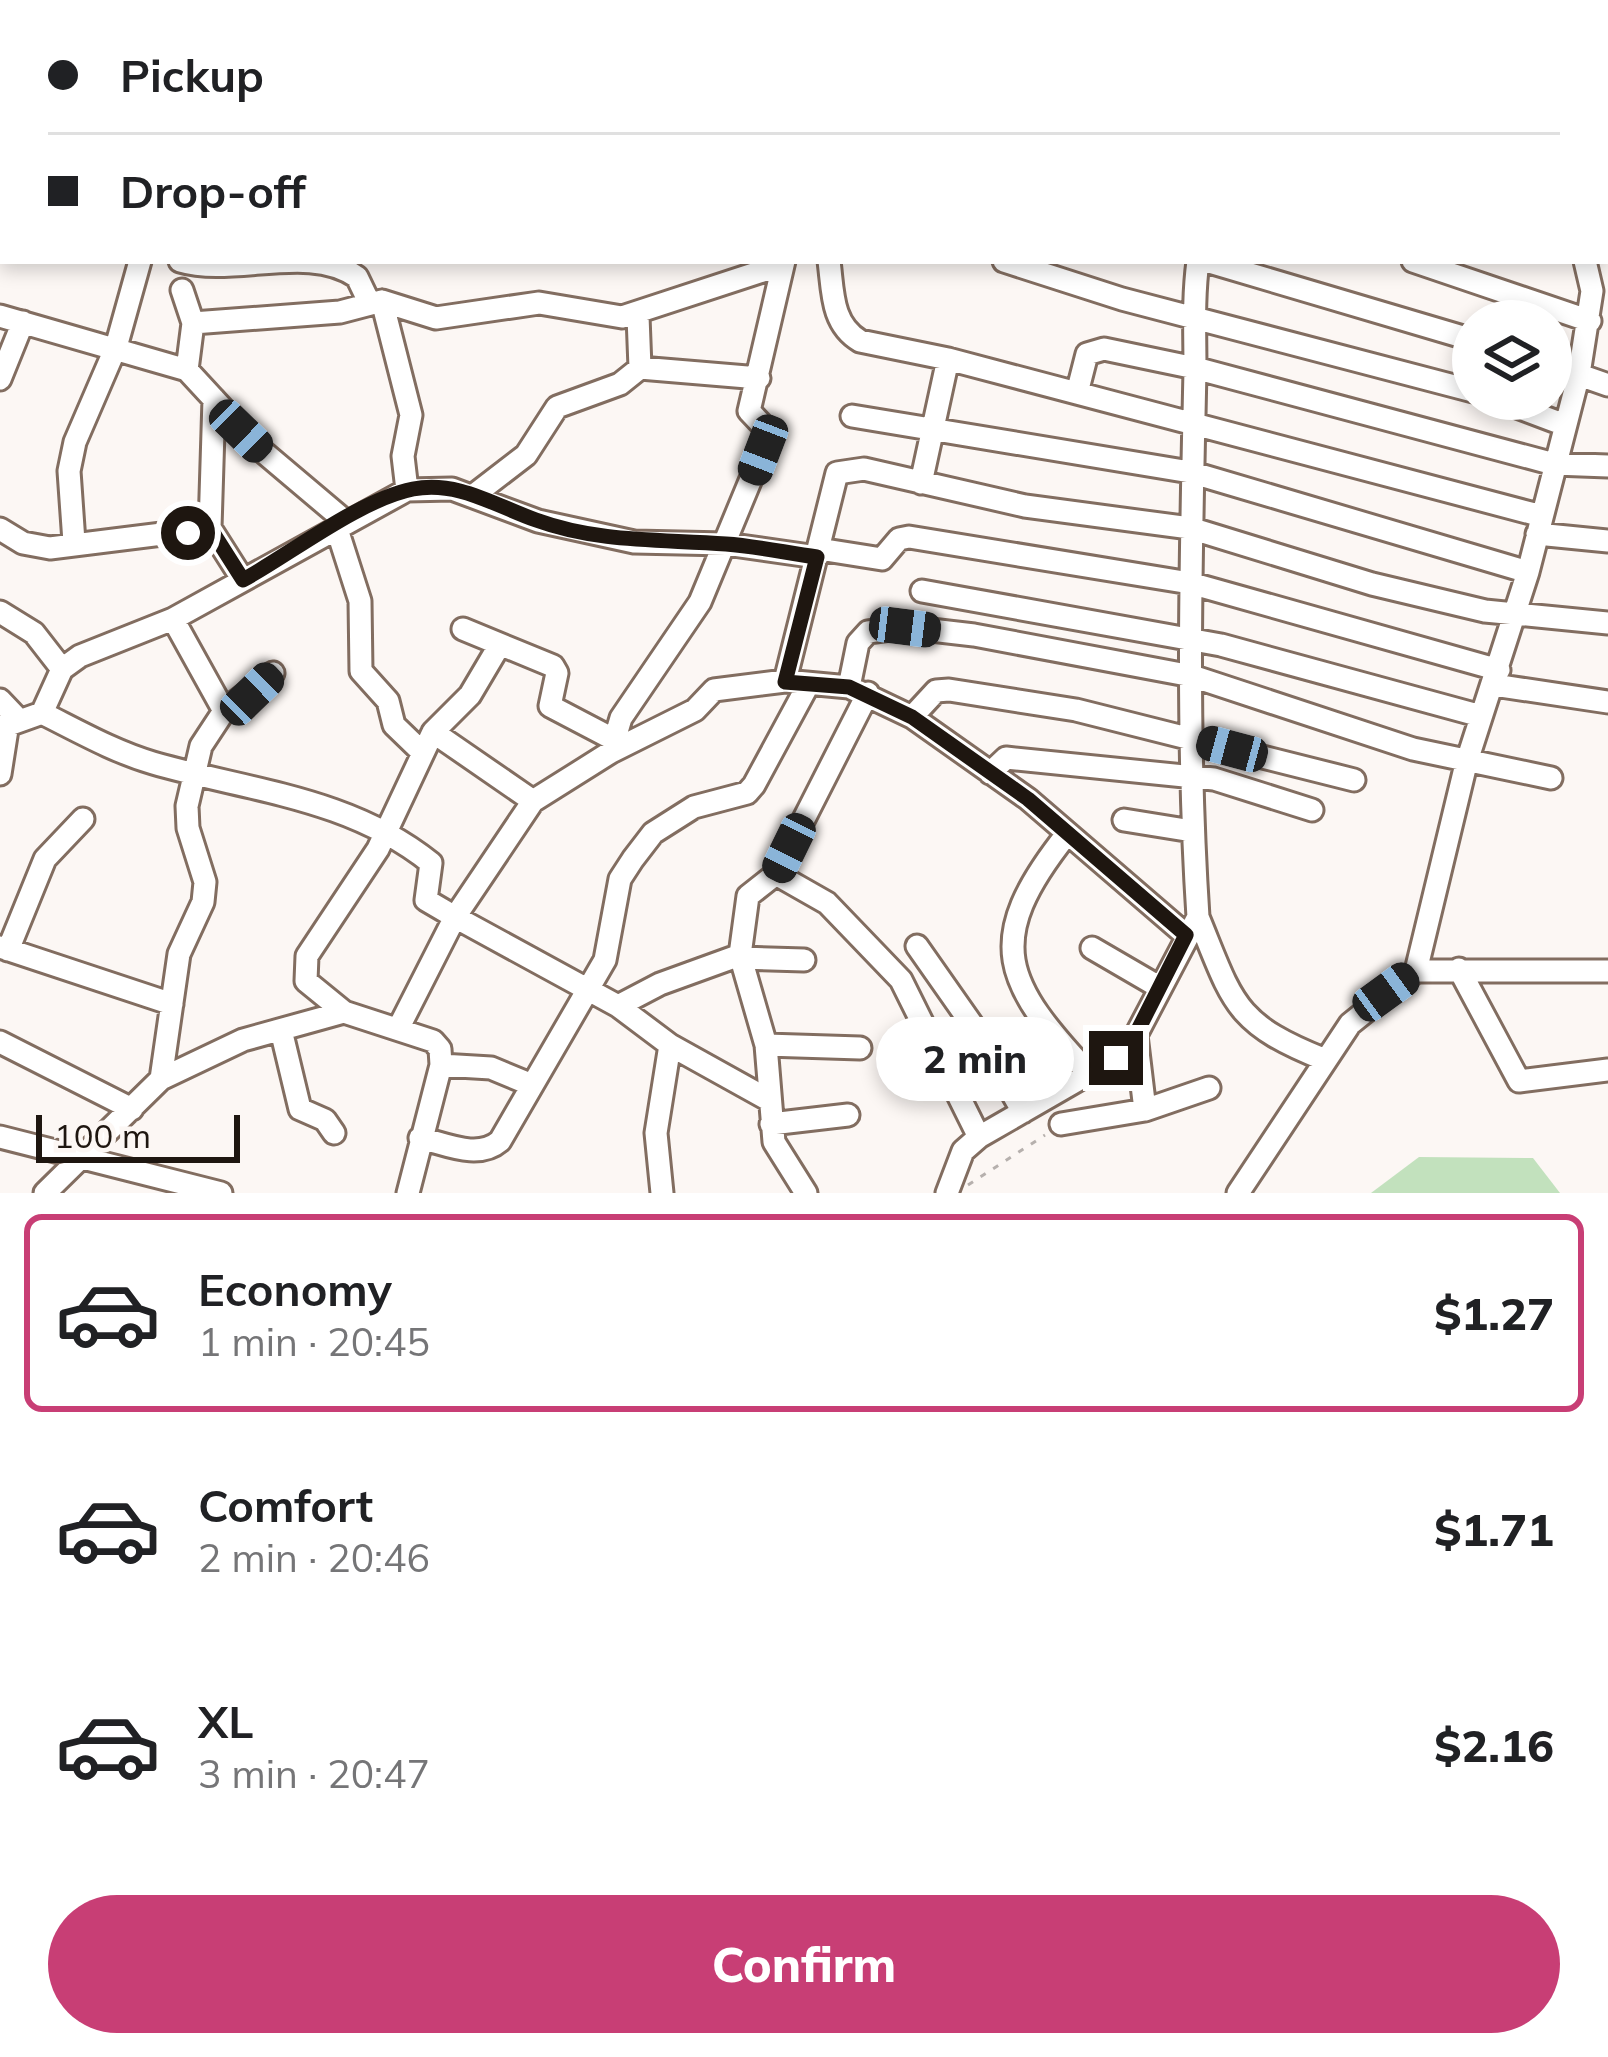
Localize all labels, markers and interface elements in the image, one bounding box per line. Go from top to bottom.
text: Pickup [120,47,264,103]
text: Drop-off [120,163,306,219]
map controls [1452,300,1572,420]
button: layers [1452,300,1572,420]
car [203,393,279,469]
car [733,410,793,490]
route start [161,506,215,560]
car [867,605,943,649]
car [214,656,290,732]
car [1193,722,1271,776]
car [757,808,821,888]
car [1346,956,1426,1028]
callout: 2 min [876,1016,1074,1100]
route end [1089,1031,1143,1085]
text: 2 min [923,1034,1027,1083]
scale bar [36,1109,240,1162]
text: 100 m [54,1115,151,1156]
icon: car [54,1259,162,1367]
text: Economy [198,1261,392,1317]
text: $1.27 [1434,1285,1554,1341]
text: 1 min · 20:45 [198,1317,430,1366]
icon: car [54,1475,162,1583]
text: Comfort [198,1477,373,1533]
text: $1.71 [1434,1501,1554,1557]
text: 2 min · 20:46 [198,1533,430,1582]
icon: car [54,1691,162,1799]
text: XL [198,1693,253,1749]
text: $2.16 [1434,1717,1554,1773]
text: 3 min · 20:47 [198,1749,430,1798]
button: Confirm [48,1895,1560,2033]

